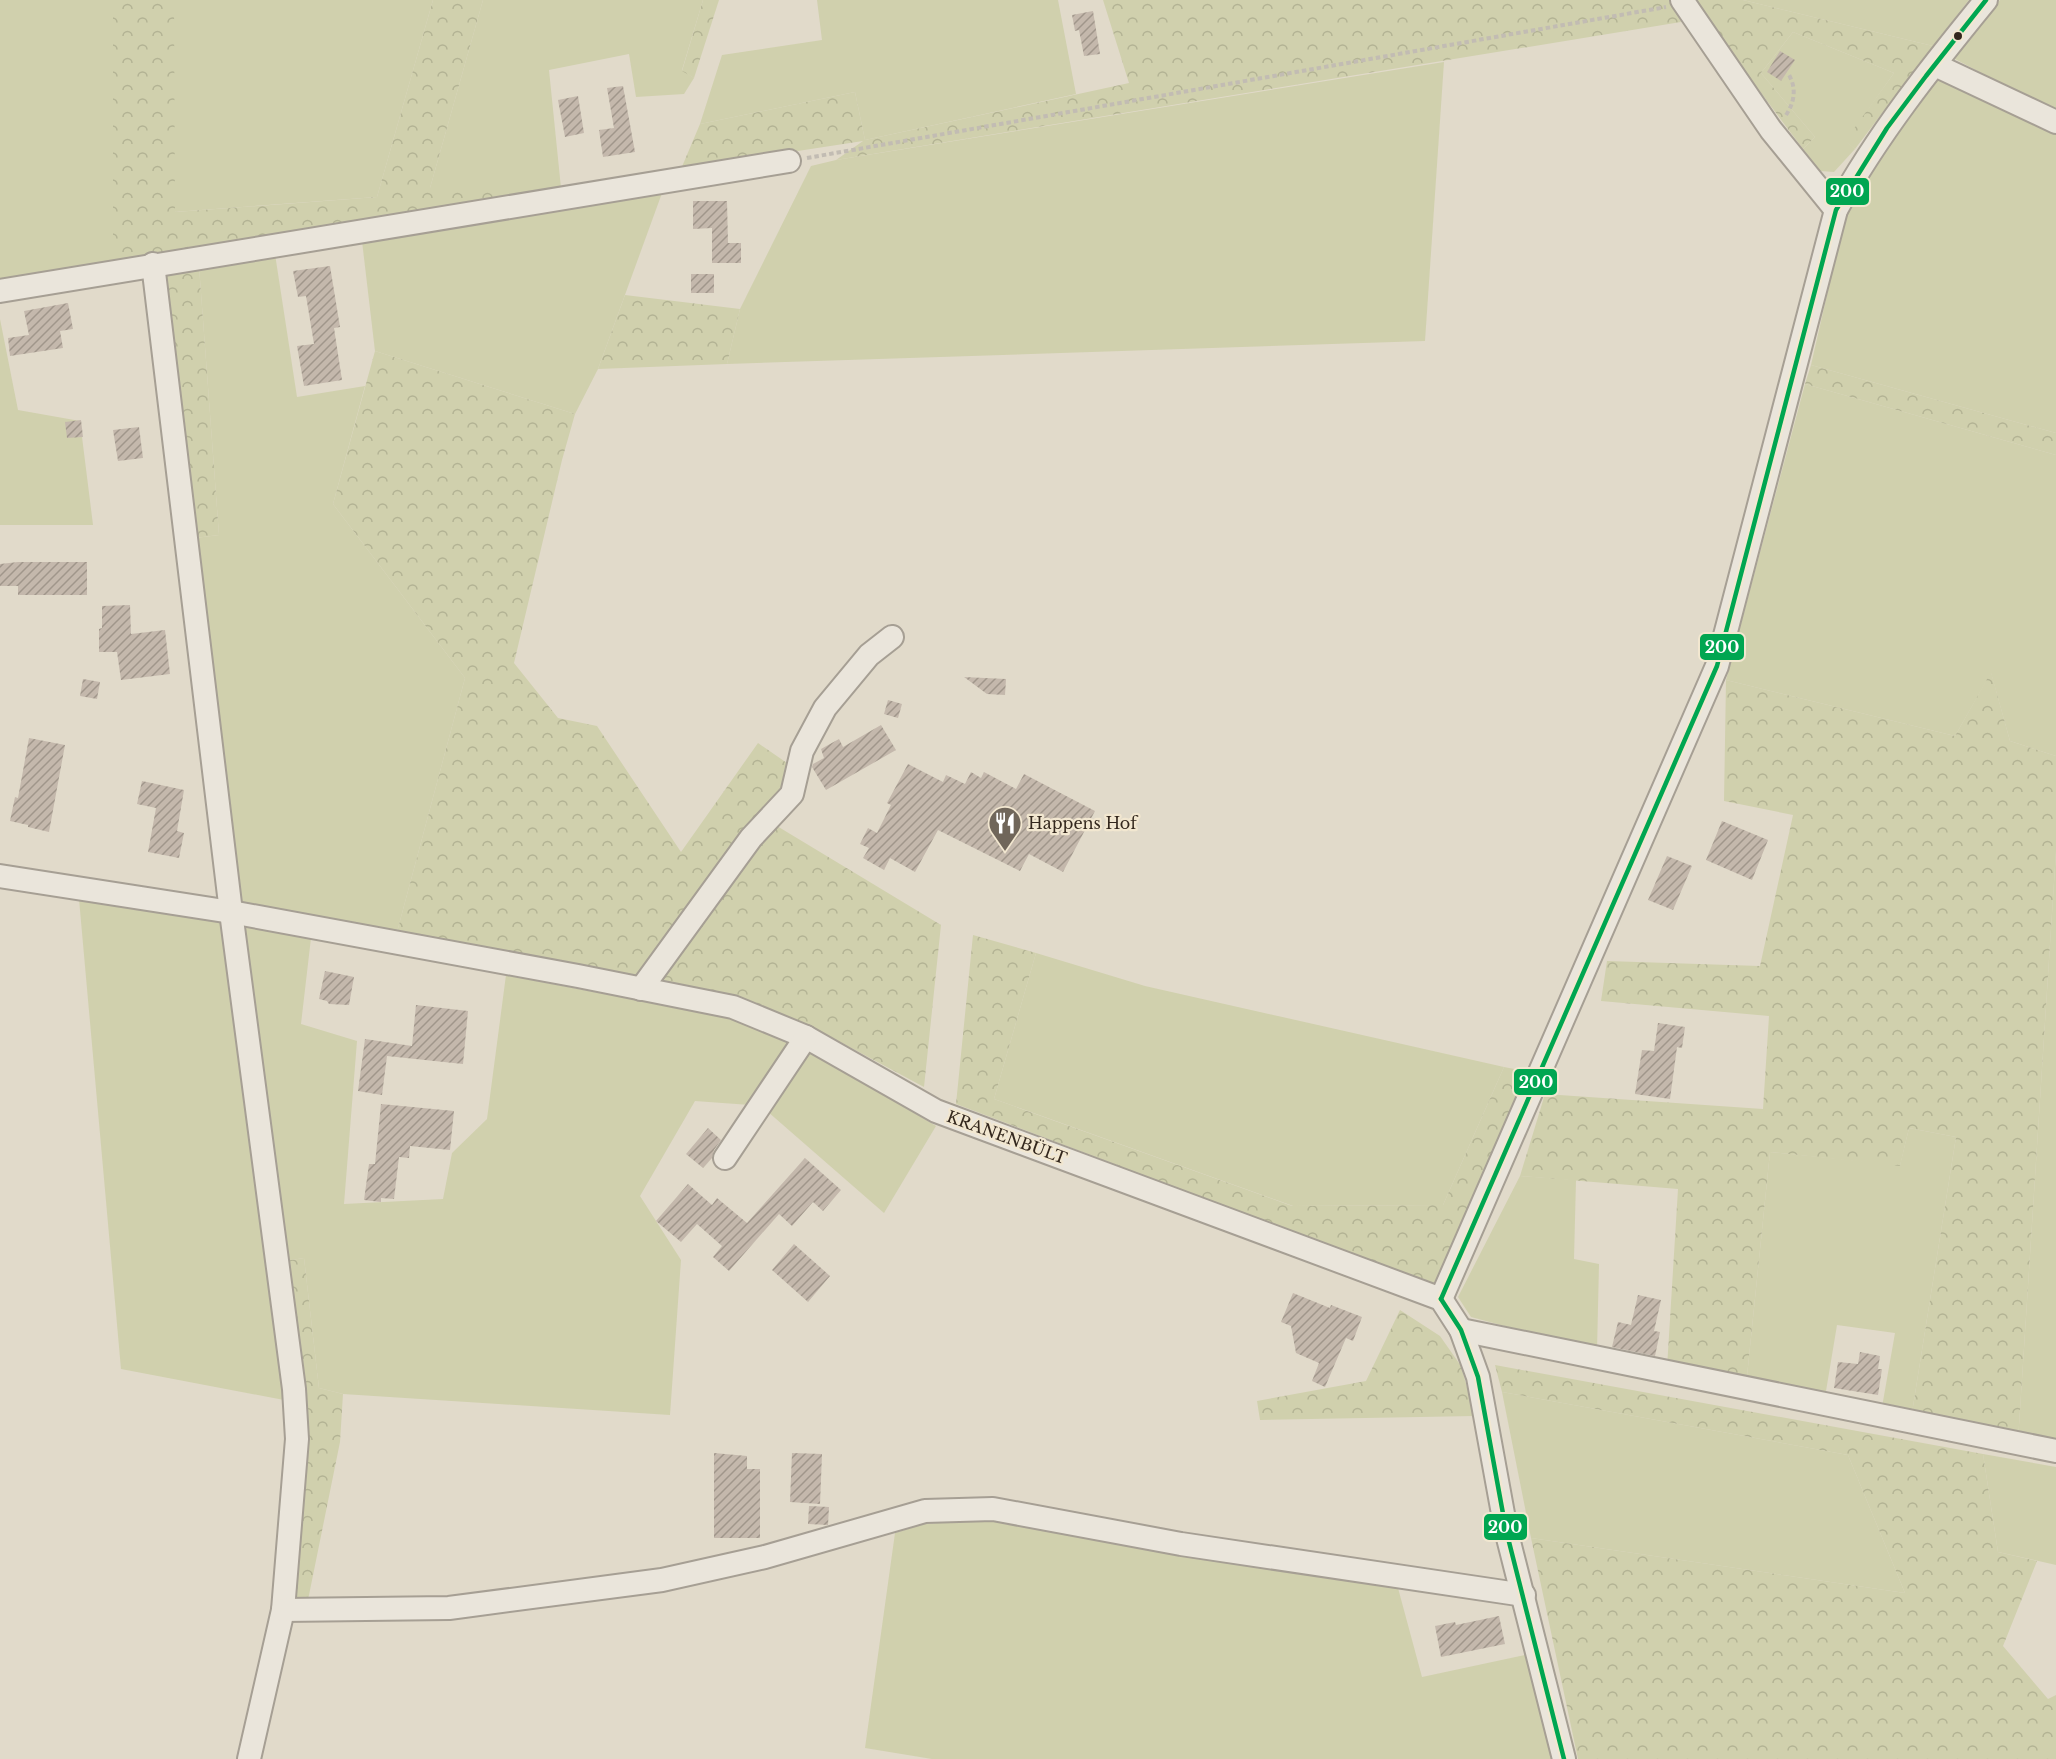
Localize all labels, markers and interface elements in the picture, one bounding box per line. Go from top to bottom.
unlabelled marker [1952,30,1964,42]
line badge: 200 [1825,177,1870,206]
text: 200 [1830,181,1864,201]
line badge: 200 [1699,633,1745,661]
text: 200 [1705,637,1739,657]
restaurant icon: Happens Hof [987,805,1023,852]
place label: Happens Hof [1028,813,1139,833]
line badge: 200 [1513,1068,1558,1096]
text: 200 [1519,1072,1553,1092]
street label: KRANENBÜLT [944,1106,1070,1168]
line badge: 200 [1483,1513,1528,1541]
text: 200 [1488,1517,1522,1537]

